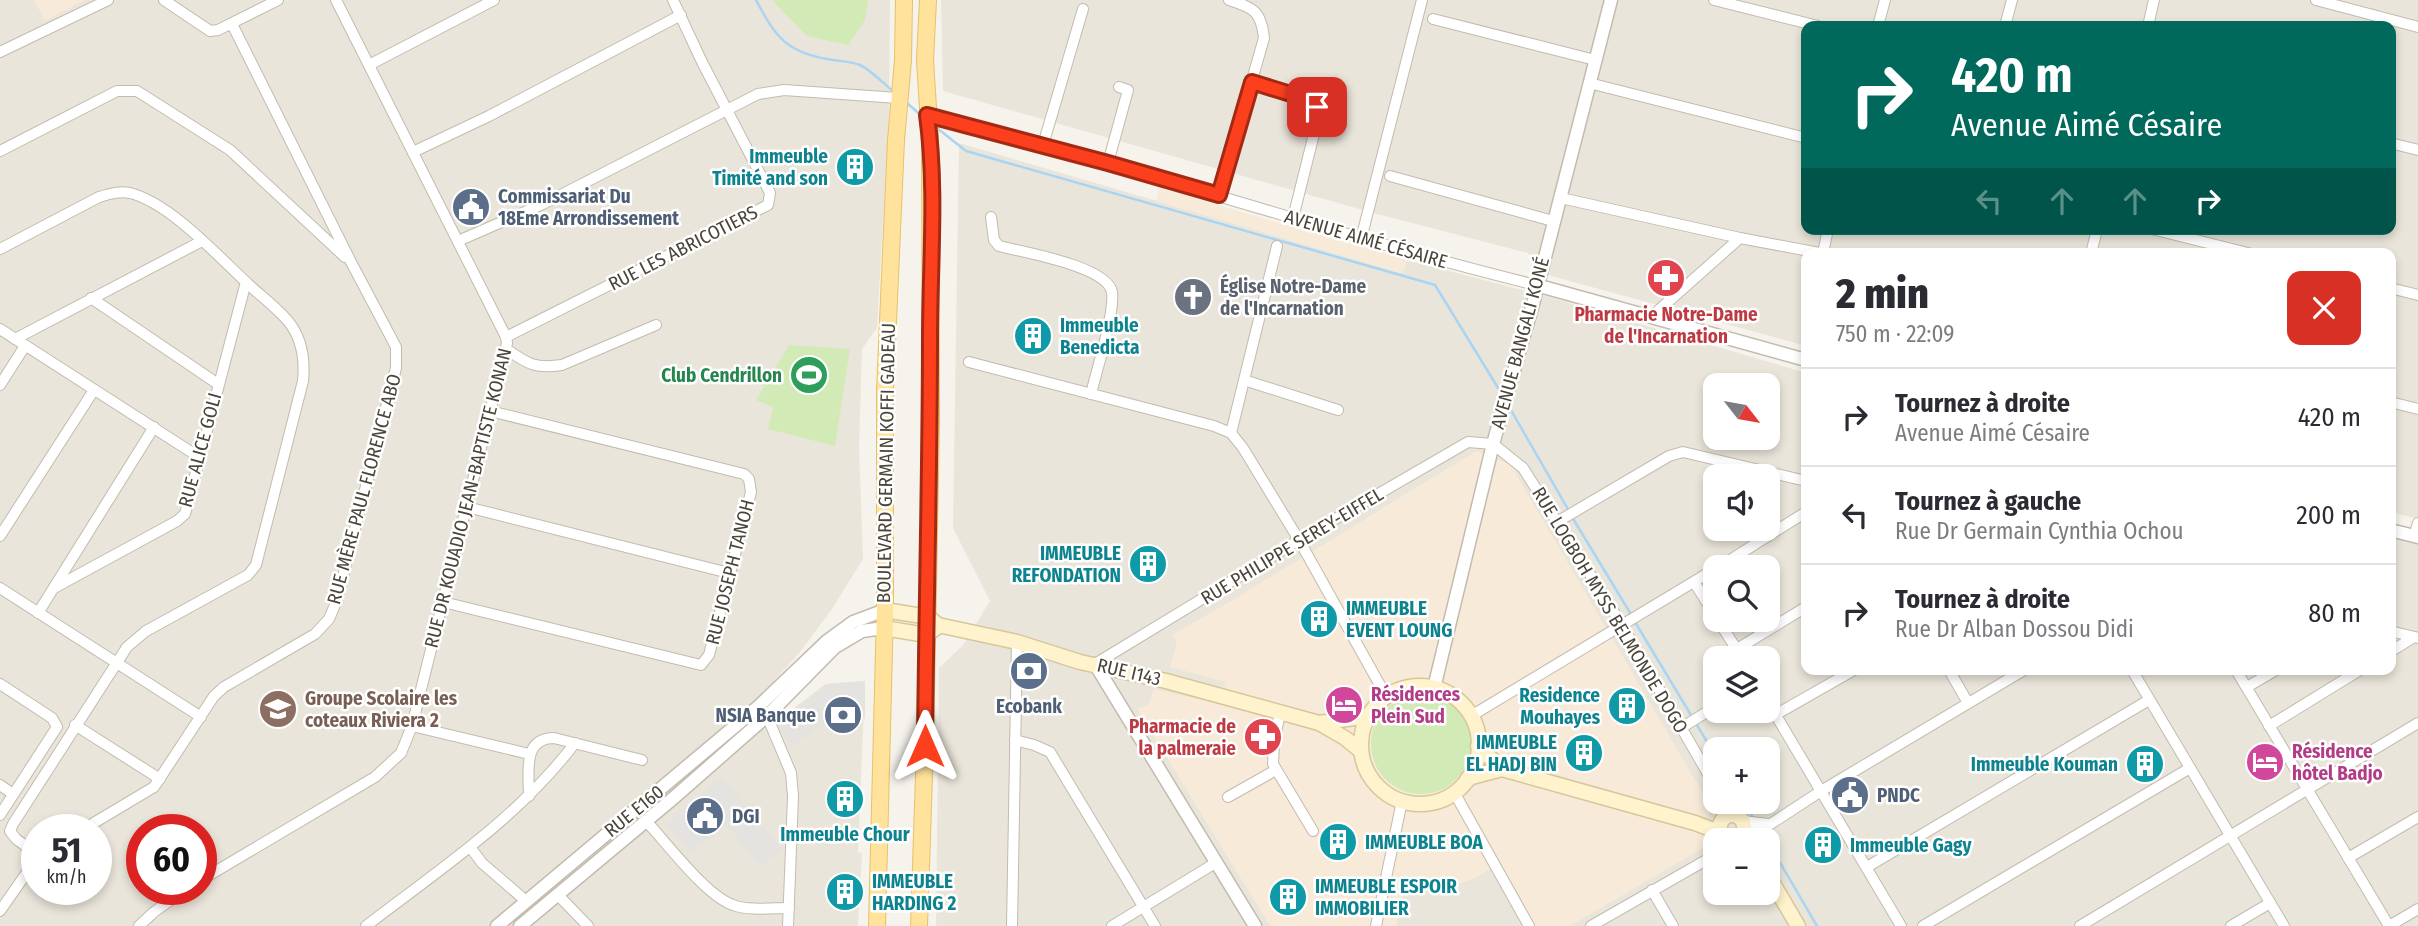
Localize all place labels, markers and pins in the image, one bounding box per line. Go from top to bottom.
pin [1287,77,1347,137]
place label: Immeuble Timité and son [712,145,828,190]
building icon: Immeuble Timité and son [834,146,876,188]
place label: Commissariat Du 18Eme Arrondissement [498,185,679,230]
public building icon: Commissariat Du 18Eme Arrondissement [450,186,492,228]
pharmacy icon: Pharmacie Notre-Dame de l'Incarnation [1645,257,1687,299]
place label: Église Notre-Dame de l'Incarnation [1220,273,1367,320]
church icon: Église Notre-Dame de l'Incarnation [1172,276,1214,318]
place label: Pharmacie Notre-Dame de l'Incarnation [1574,303,1758,348]
place label: Immeuble Benedicta [1060,314,1139,359]
building icon: Immeuble Benedicta [1012,315,1054,357]
sports icon: Club Cendrillon [788,354,830,396]
place label: Club Cendrillon [661,364,782,387]
place label: IMMEUBLE REFONDATION [1012,542,1121,587]
building icon: IMMEUBLE REFONDATION [1127,543,1169,585]
place label: IMMEUBLE EVENT LOUNG [1346,597,1452,642]
building icon: IMMEUBLE EVENT LOUNG [1298,598,1340,640]
bank icon: Ecobank [1008,650,1050,692]
place label: Résidences Plein Sud [1371,683,1461,728]
hotel icon: Résidences Plein Sud [1323,684,1365,726]
place label: Residence Mouhayes [1519,684,1601,729]
building icon: Residence Mouhayes [1606,685,1648,727]
place label: Groupe Scolaire les coteaux Riviera 2 [305,687,458,732]
school or university icon: Groupe Scolaire les coteaux Riviera 2 [257,688,299,730]
bank icon: NSIA Banque [822,694,864,736]
place label: Ecobank [996,695,1062,718]
place label: NSIA Banque [716,704,816,727]
place label: Pharmacie de la palmeraie [1129,715,1236,760]
pharmacy icon: Pharmacie de la palmeraie [1242,716,1284,758]
place label: IMMEUBLE EL HADJ BIN [1466,731,1557,776]
building icon: IMMEUBLE EL HADJ BIN [1563,732,1605,774]
place label: Résidence hôtel Badjo [2292,740,2383,785]
hotel icon: Résidence hôtel Badjo [2244,741,2286,783]
building icon: Immeuble Kouman [2124,743,2166,785]
place label: Immeuble Kouman [1971,753,2118,776]
public building icon: PNDC [1829,774,1871,816]
building icon: Immeuble Chour [824,778,866,820]
place label: PNDC [1877,784,1920,807]
public building icon: DGI [684,795,726,837]
place label: DGI [732,805,760,828]
building icon: IMMEUBLE BOA [1317,821,1359,863]
place label: Immeuble Chour [780,823,911,846]
building icon: Immeuble Gagy [1802,824,1844,866]
place label: IMMEUBLE BOA [1365,831,1483,854]
place label: Immeuble Gagy [1850,834,1972,857]
place label: IMMEUBLE HARDING 2 [872,870,956,915]
building icon: IMMEUBLE HARDING 2 [824,871,866,913]
place label: IMMEUBLE ESPOIR IMMOBILIER [1315,875,1457,920]
building icon: IMMEUBLE ESPOIR IMMOBILIER [1267,876,1309,918]

